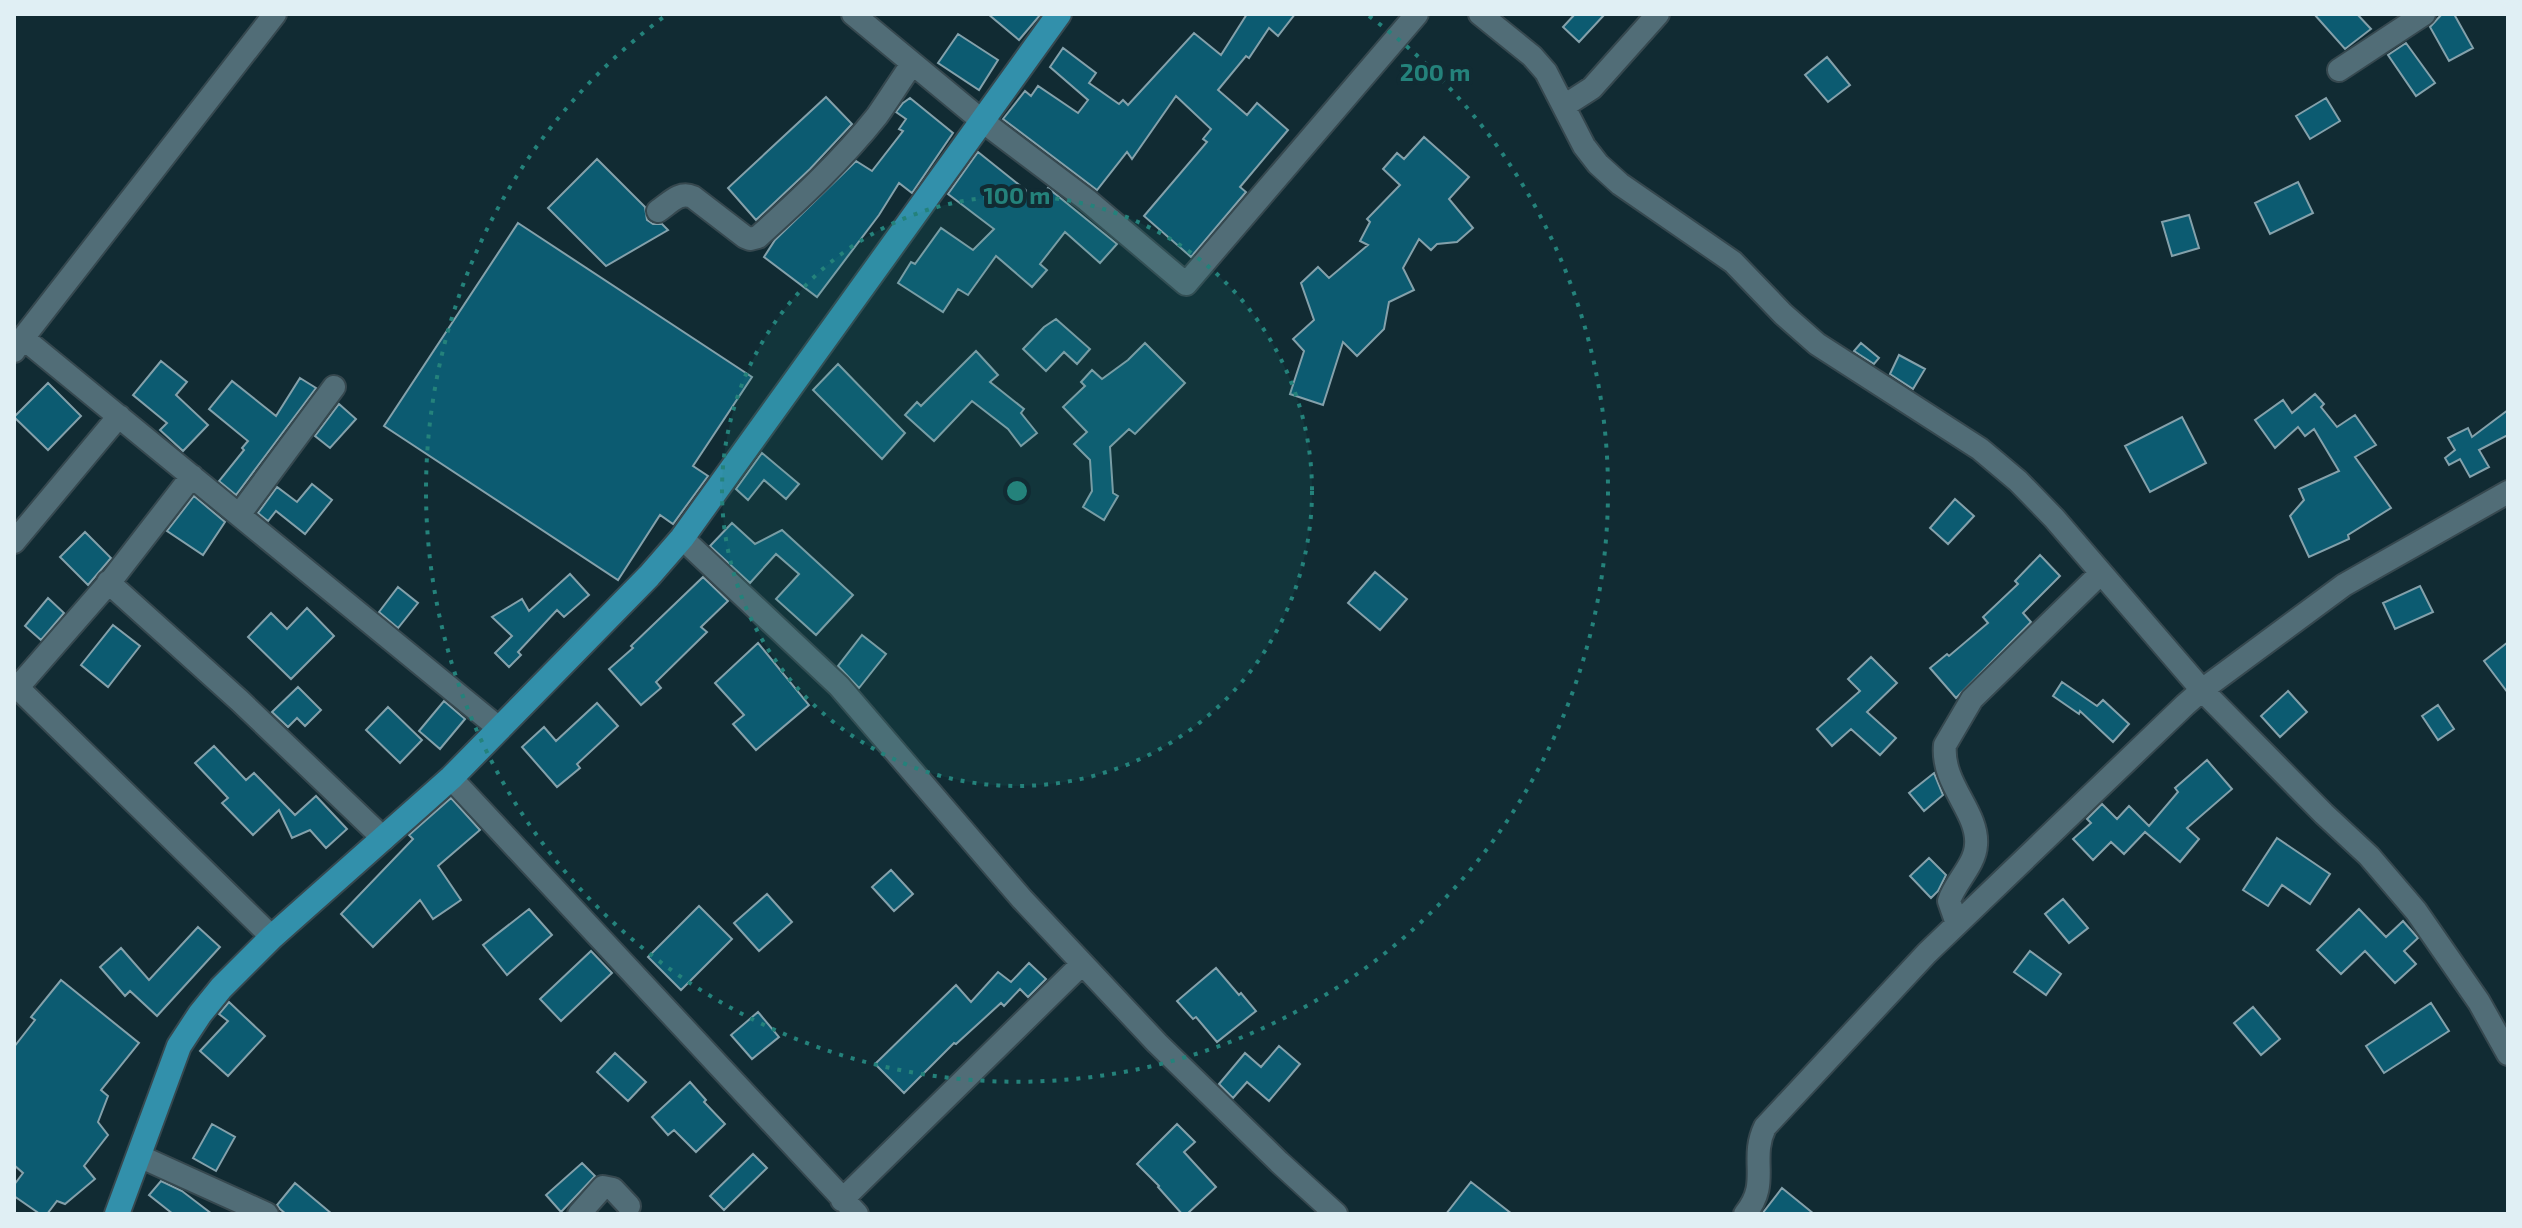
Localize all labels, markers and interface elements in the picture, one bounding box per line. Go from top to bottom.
text: 200 m [1400,57,1470,86]
text: 100 m [984,180,1050,209]
centre of rings [1003,477,1031,505]

